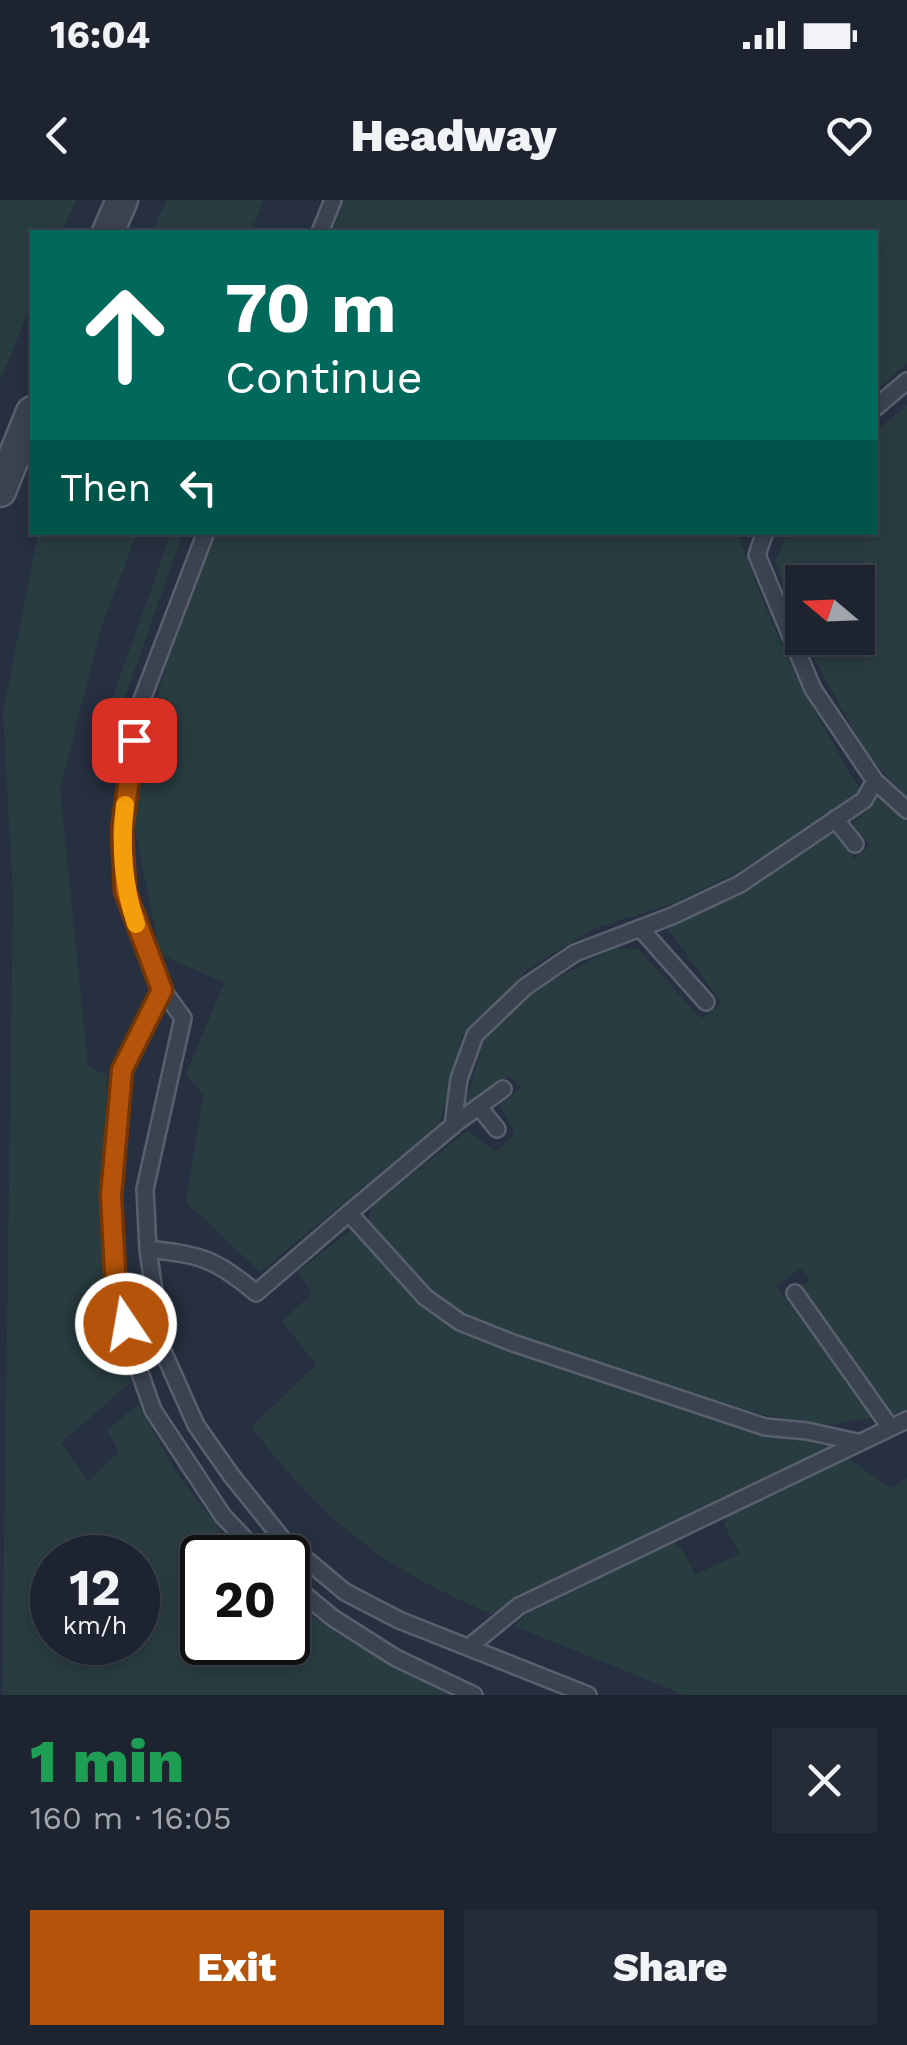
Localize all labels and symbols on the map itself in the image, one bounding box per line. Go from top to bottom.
north arrow [785,565,875,655]
pin [92,698,177,783]
position arrow [74,1272,178,1376]
speed limit sign: 20 [180,1535,310,1665]

